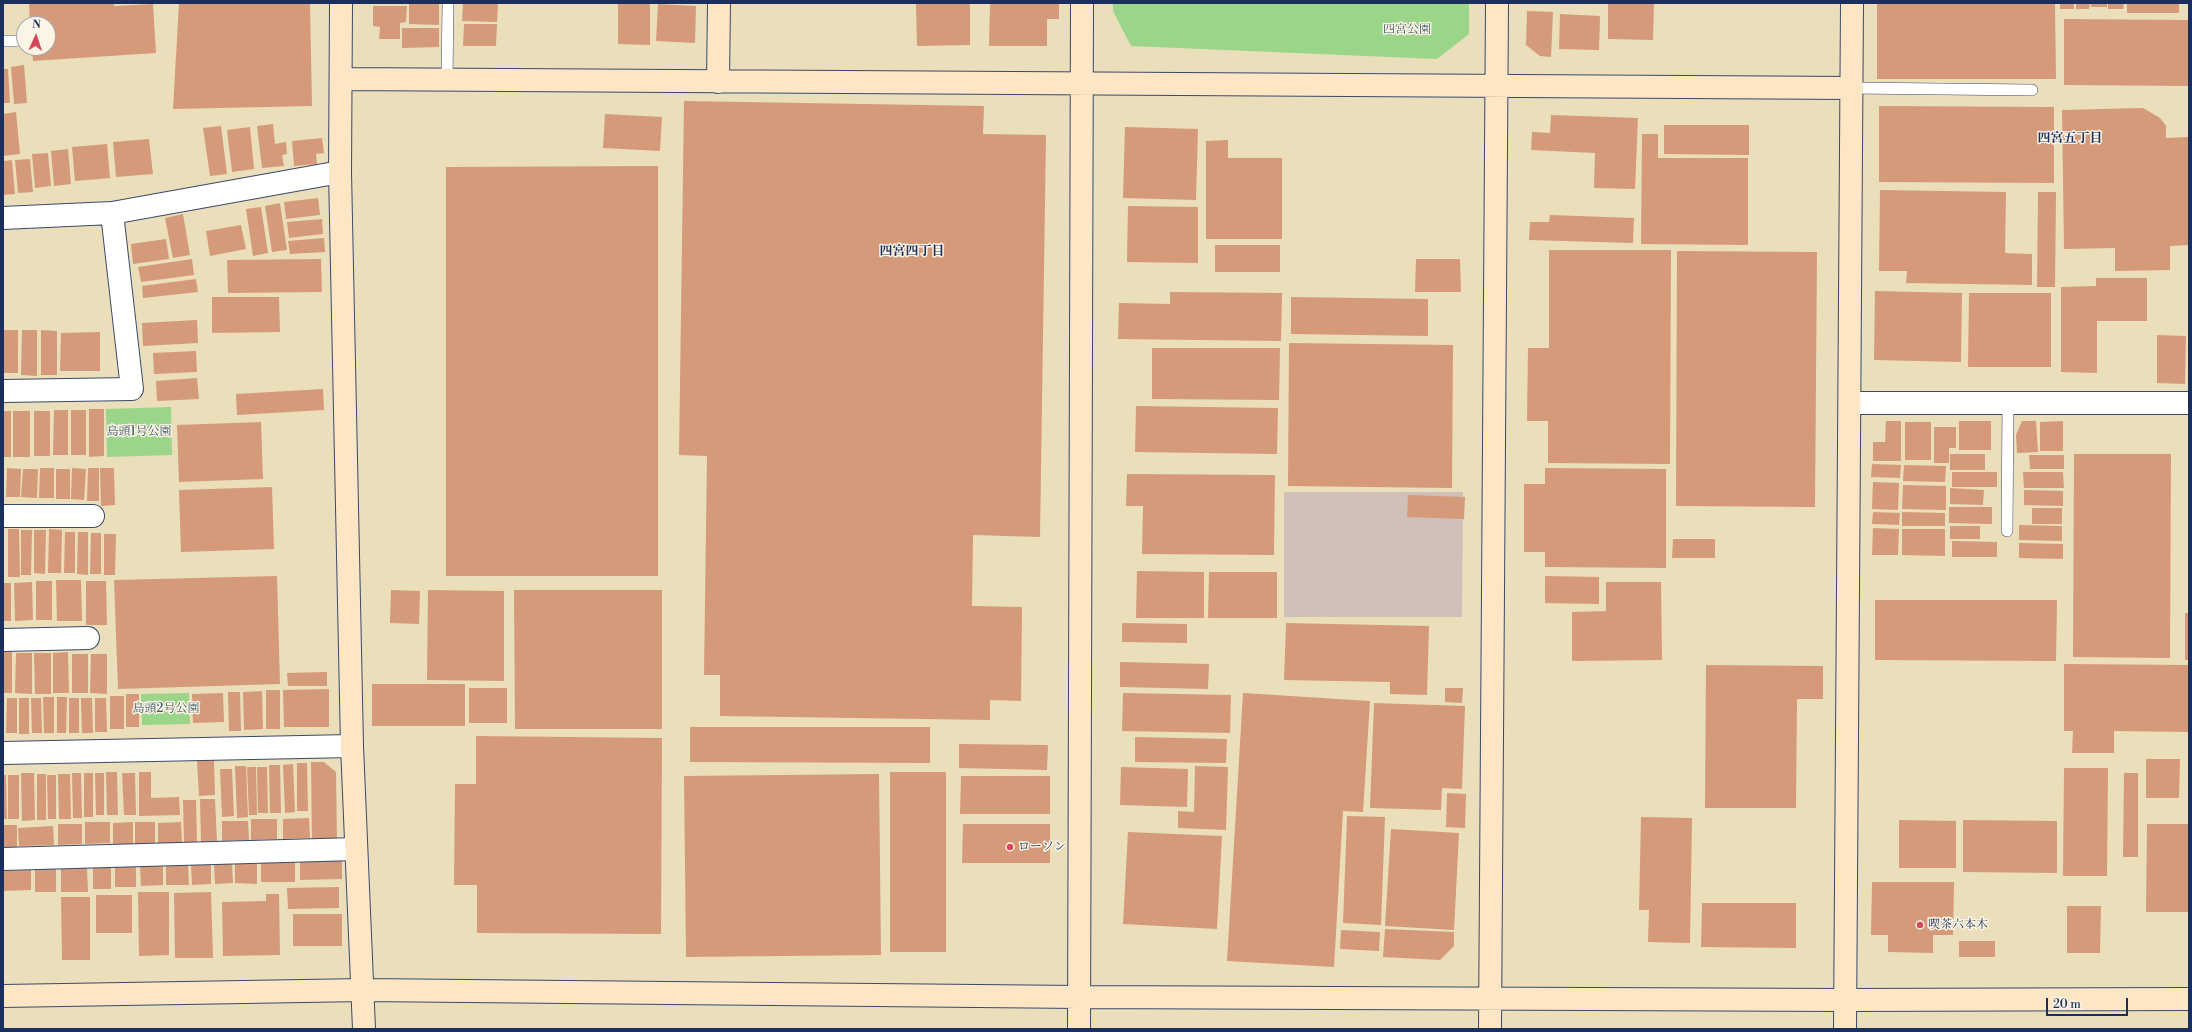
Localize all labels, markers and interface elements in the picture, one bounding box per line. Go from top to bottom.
north arrow [16,16,56,56]
text: N [32,18,41,32]
park label: 四宮公園 [1383,23,1431,37]
district label: 四宮五丁目 [2038,131,2102,147]
district label: 四宮四丁目 [880,244,944,260]
park label: 島頭1号公園 [106,425,172,439]
park label: 島頭2号公園 [133,702,199,716]
place label: ローソン [1018,840,1066,854]
marker: ローソン [1005,842,1015,852]
place label: 喫茶六本木 [1928,918,1988,932]
marker: 喫茶六本木 [1915,920,1925,930]
scale bar [2048,990,2130,1016]
text: 20 m [2053,997,2081,1012]

